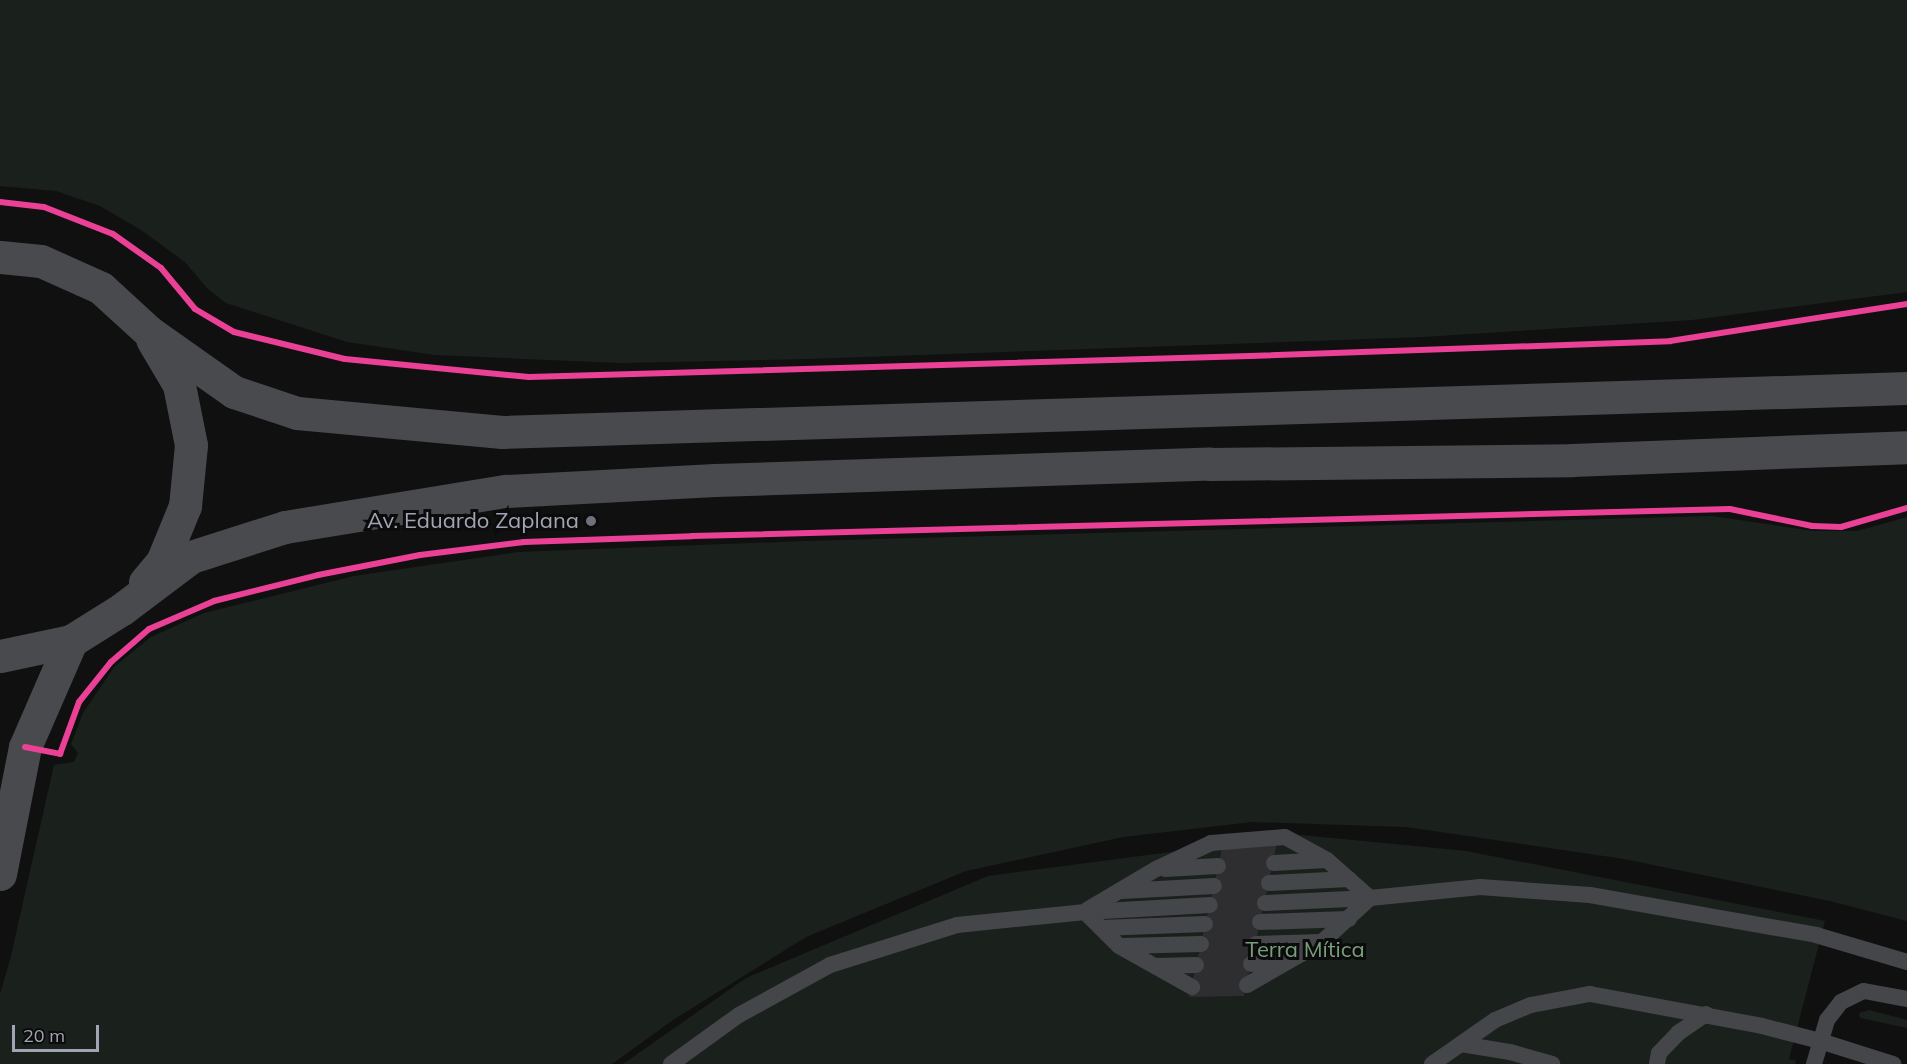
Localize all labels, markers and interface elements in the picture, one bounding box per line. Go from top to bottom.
place label: Av. Eduardo Zaplana [367,508,579,534]
marker: Av. Eduardo Zaplana [584,514,598,528]
park label: Terra Mítica [1245,937,1365,963]
scale bar [15,1013,102,1051]
text: 20 m [23,1024,65,1047]

